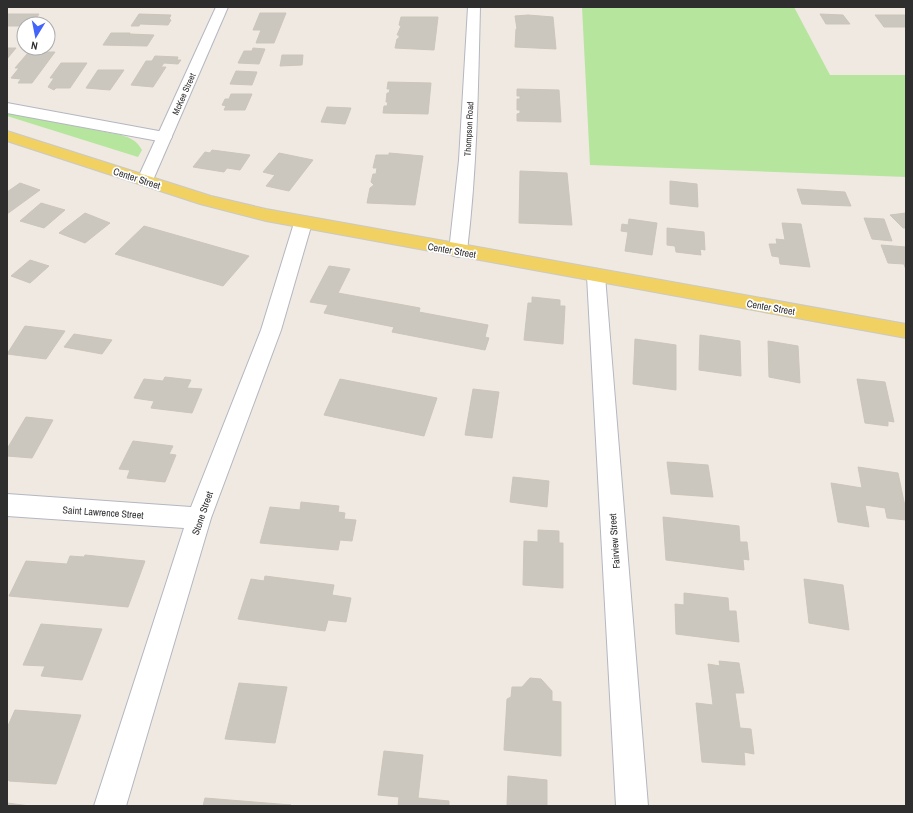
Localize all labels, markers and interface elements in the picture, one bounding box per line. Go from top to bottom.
north arrow [16,16,56,56]
text: N [30,38,39,53]
street label: McKee Street [169,71,199,117]
street label: Thompson Road [462,101,476,157]
street label: Center Street [112,165,163,192]
street label: Center Street [427,240,478,261]
street label: Center Street [746,297,797,318]
street label: Stone Street [189,489,216,537]
street label: Saint Lawrence Street [62,503,145,522]
street label: Fairview Street [606,512,623,569]

